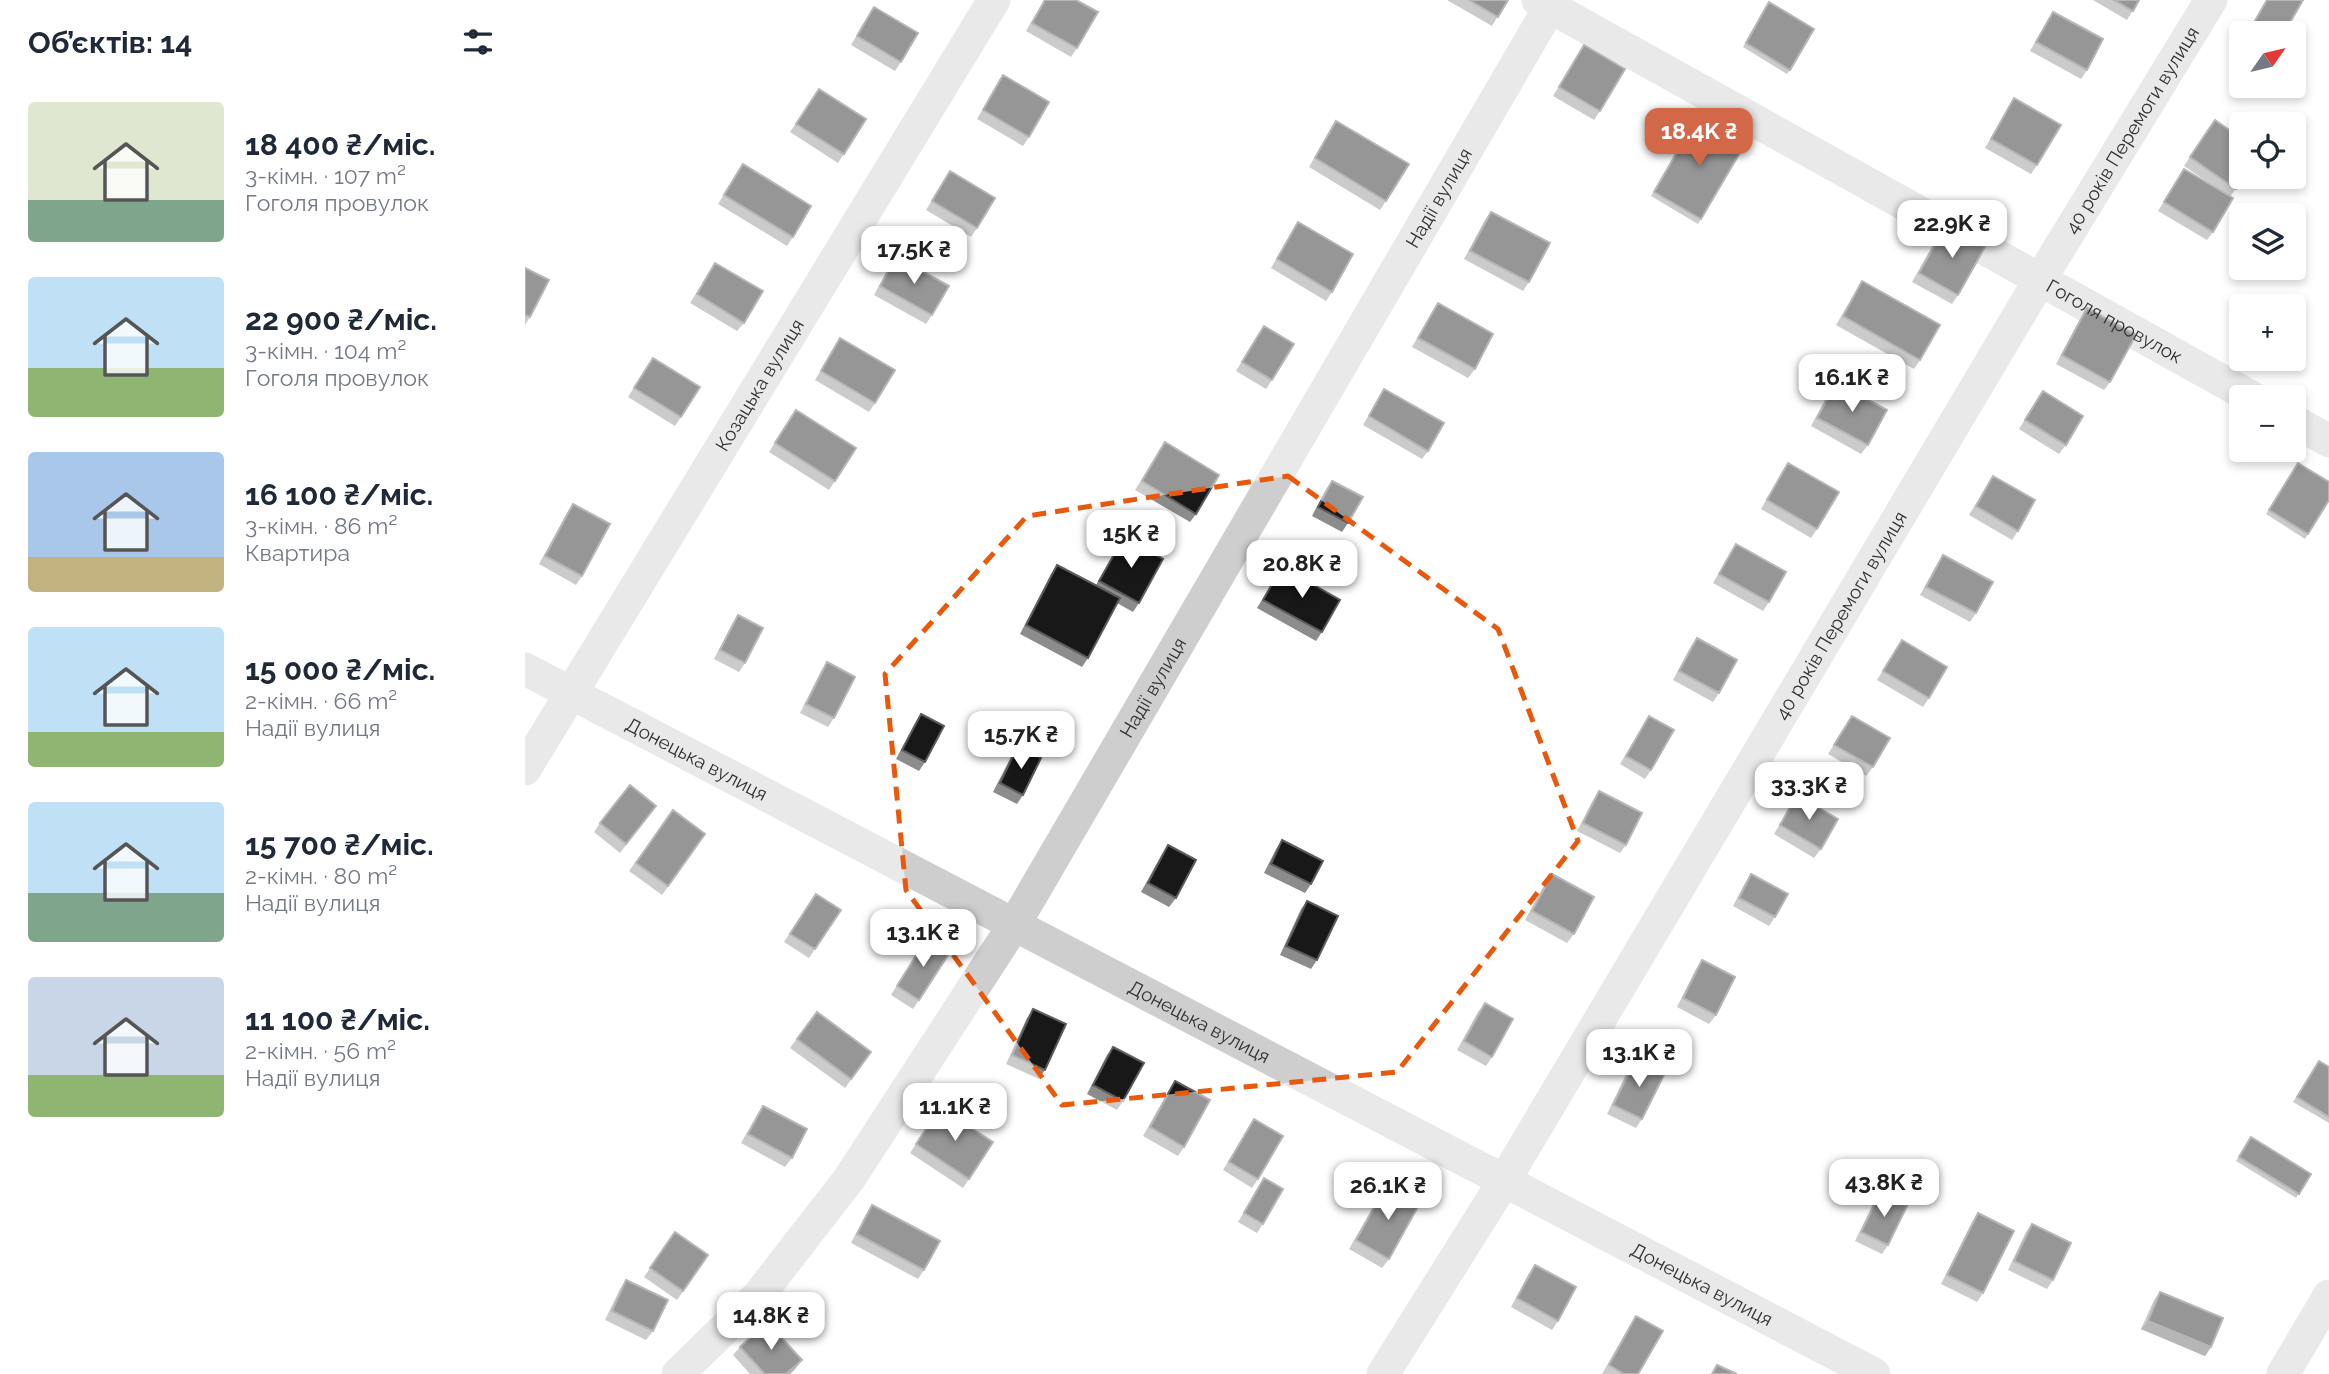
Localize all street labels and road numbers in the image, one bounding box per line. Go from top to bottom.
street label: 40 років Перемоги вулиця [2060,22,2203,237]
street label: Надії вулиця [1401,144,1476,252]
street label: Гоголя провулок [2043,274,2186,368]
street label: Козацька вулиця [711,315,808,455]
street label: 40 років Перемоги вулиця [1770,507,1911,723]
street label: Надії вулиця [1115,633,1190,741]
street label: Донецька вулиця [622,713,771,805]
street label: Донецька вулиця [1125,975,1274,1067]
street label: Донецька вулиця [1627,1238,1776,1330]

